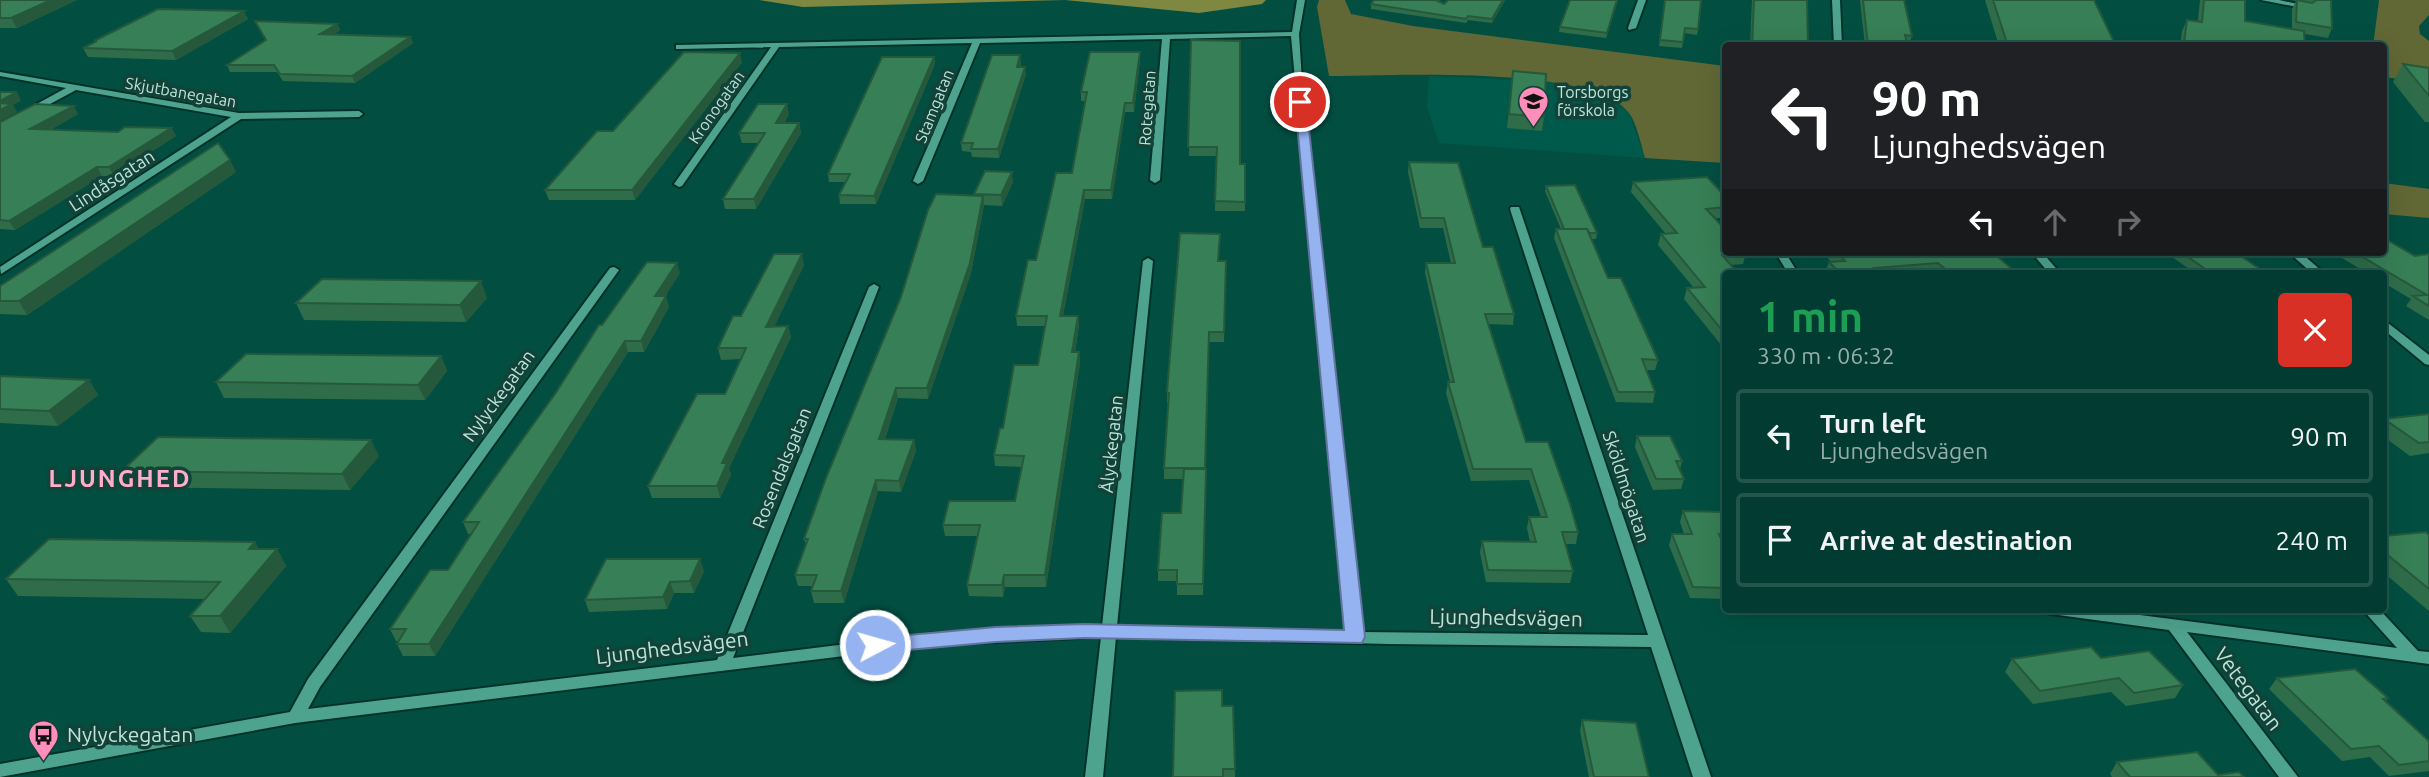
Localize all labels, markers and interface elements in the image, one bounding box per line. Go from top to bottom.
street label: Kronogatan [684,67,748,147]
street label: Stamgatan [911,67,957,145]
street label: Rotegatan [1135,70,1159,146]
icon: left [1757,70,1848,161]
text: 90 m [1872,70,1981,125]
pin [1270,72,1330,132]
street label: Skjutbanegatan [124,73,238,111]
icon: arrive [1281,83,1319,121]
place label: Torsborgs förskola [1557,83,1628,119]
school or university icon: Torsborgs förskola [1517,84,1551,128]
text: Ljunghedsvägen [1872,128,2106,164]
street label: Lindåsgatan [65,145,158,215]
icon: left [1963,203,2001,241]
icon: ahead [2036,203,2074,241]
icon: right [2109,203,2147,241]
text: 1 min [1757,293,1863,340]
button: close [2278,293,2352,367]
text: 330 m · 06:32 [1757,343,1895,368]
street label: Nylyckegatan [458,346,538,445]
street label: Ålyckegatan [1096,394,1126,494]
street label: Rosendalsgatan [748,404,814,531]
text: Turn left [1820,409,1926,438]
icon: left [1761,417,1799,455]
text: 90 m [2290,422,2348,451]
street label: Sköldmögatan [1599,428,1654,545]
text: Ljunghedsvägen [1820,438,1988,463]
district label: LJUNGHED [49,465,191,492]
icon: arrive [1761,521,1799,559]
text: Arrive at destination [1820,526,2073,555]
text: 240 m [2276,526,2348,555]
street label: Ljunghedsvägen [1429,604,1583,630]
position arrow [838,608,912,682]
street label: Ljunghedsvägen [594,626,750,668]
street label: Vetegatan [2210,642,2288,735]
bus stop icon: Nylyckegatan [27,718,61,762]
place label: Nylyckegatan [67,722,193,746]

